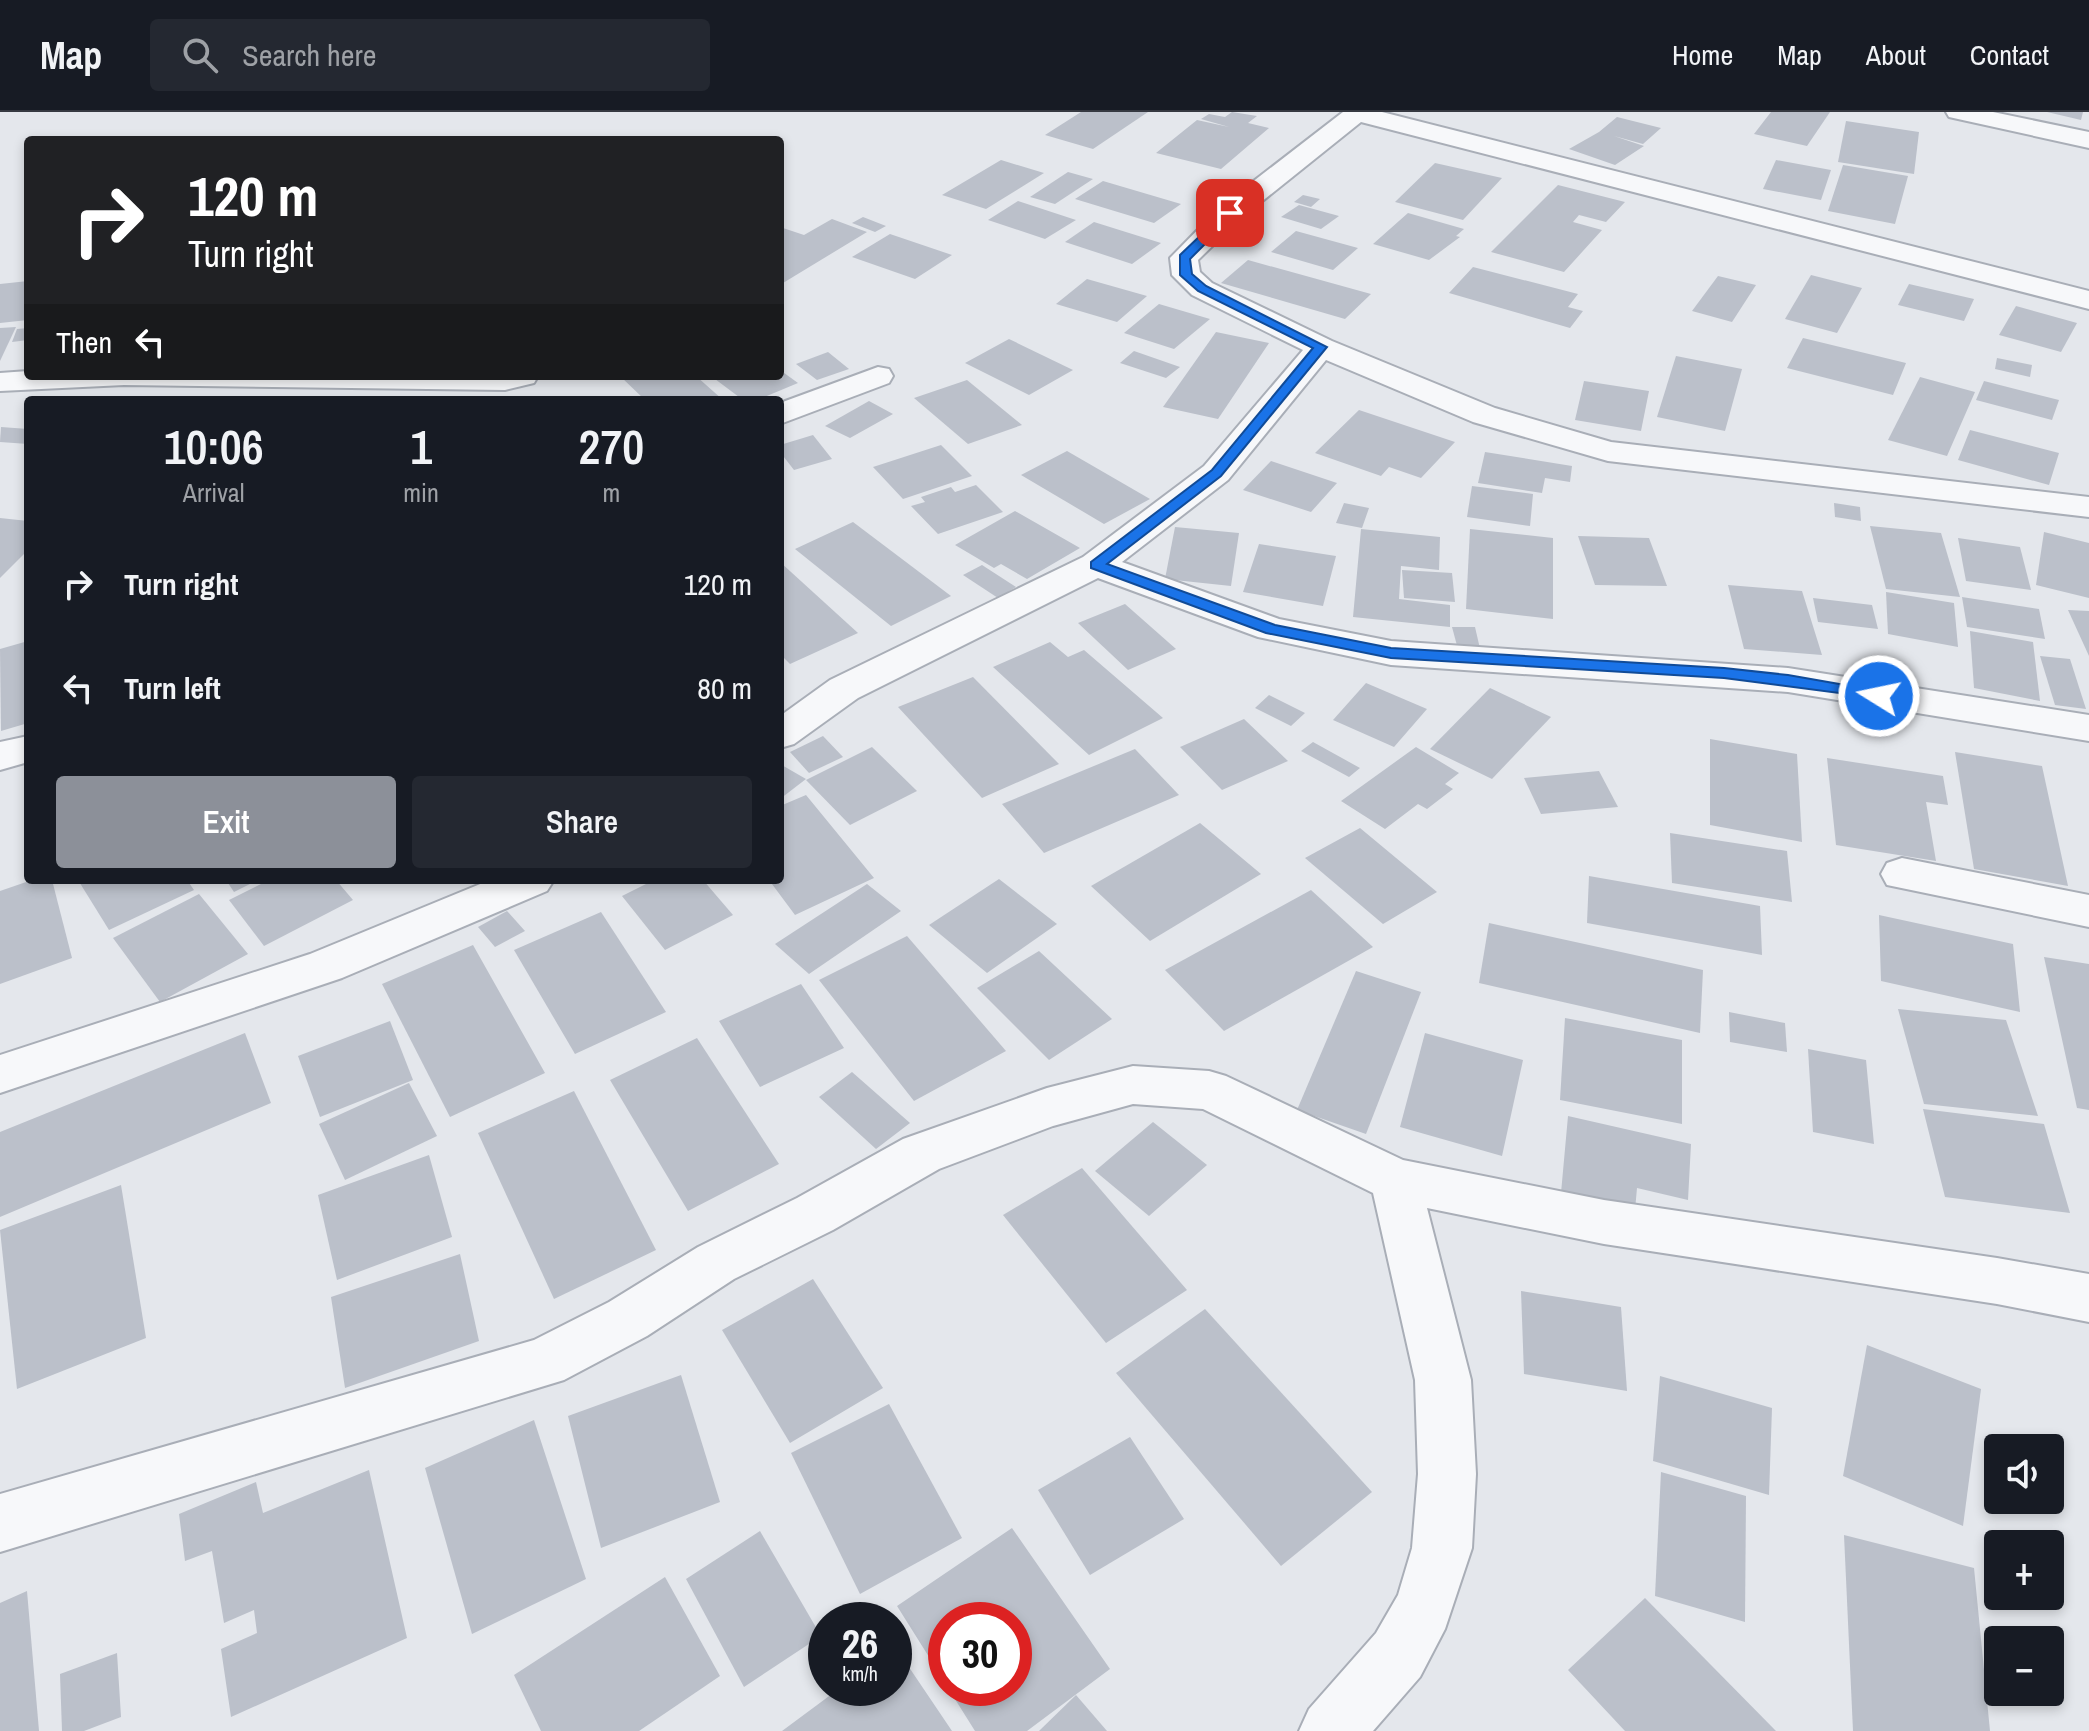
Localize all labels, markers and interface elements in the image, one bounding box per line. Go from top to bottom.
search box [150,19,710,91]
text: Map [40,30,102,81]
icon: search [178,33,222,77]
text: Search here [242,35,376,75]
text: Home [1672,36,1733,74]
text: Map [1777,36,1822,74]
text: About [1866,36,1926,74]
text: Contact [1970,36,2049,74]
text: 120 m [188,158,318,233]
icon: right [56,168,160,272]
pin [1196,179,1264,247]
icon: arrive [1208,191,1252,235]
text: Turn right [188,230,313,278]
icon: left [128,320,172,364]
text: Then [56,322,112,362]
text: 10:06 [164,414,264,479]
text: 1 [410,414,432,479]
text: 270 [579,414,644,479]
text: Arrival [183,475,244,510]
text: min [403,475,439,510]
text: m [603,475,620,510]
icon: right [56,562,100,606]
text: Turn right [124,564,238,604]
text: 120 m [684,564,752,604]
position arrow [1837,654,1921,738]
icon: left [56,666,100,710]
text: Turn left [124,668,221,708]
text: 80 m [697,668,752,708]
button: Exit [56,776,396,868]
button: Share [412,776,752,868]
map controls [1984,1434,2064,1706]
button: sound [1984,1434,2064,1514]
button: + [1984,1530,2064,1610]
speed limit sign: 30 [928,1602,1032,1706]
text: 26 [842,1617,878,1670]
button: − [1984,1626,2064,1706]
text: km/h [842,1660,878,1687]

